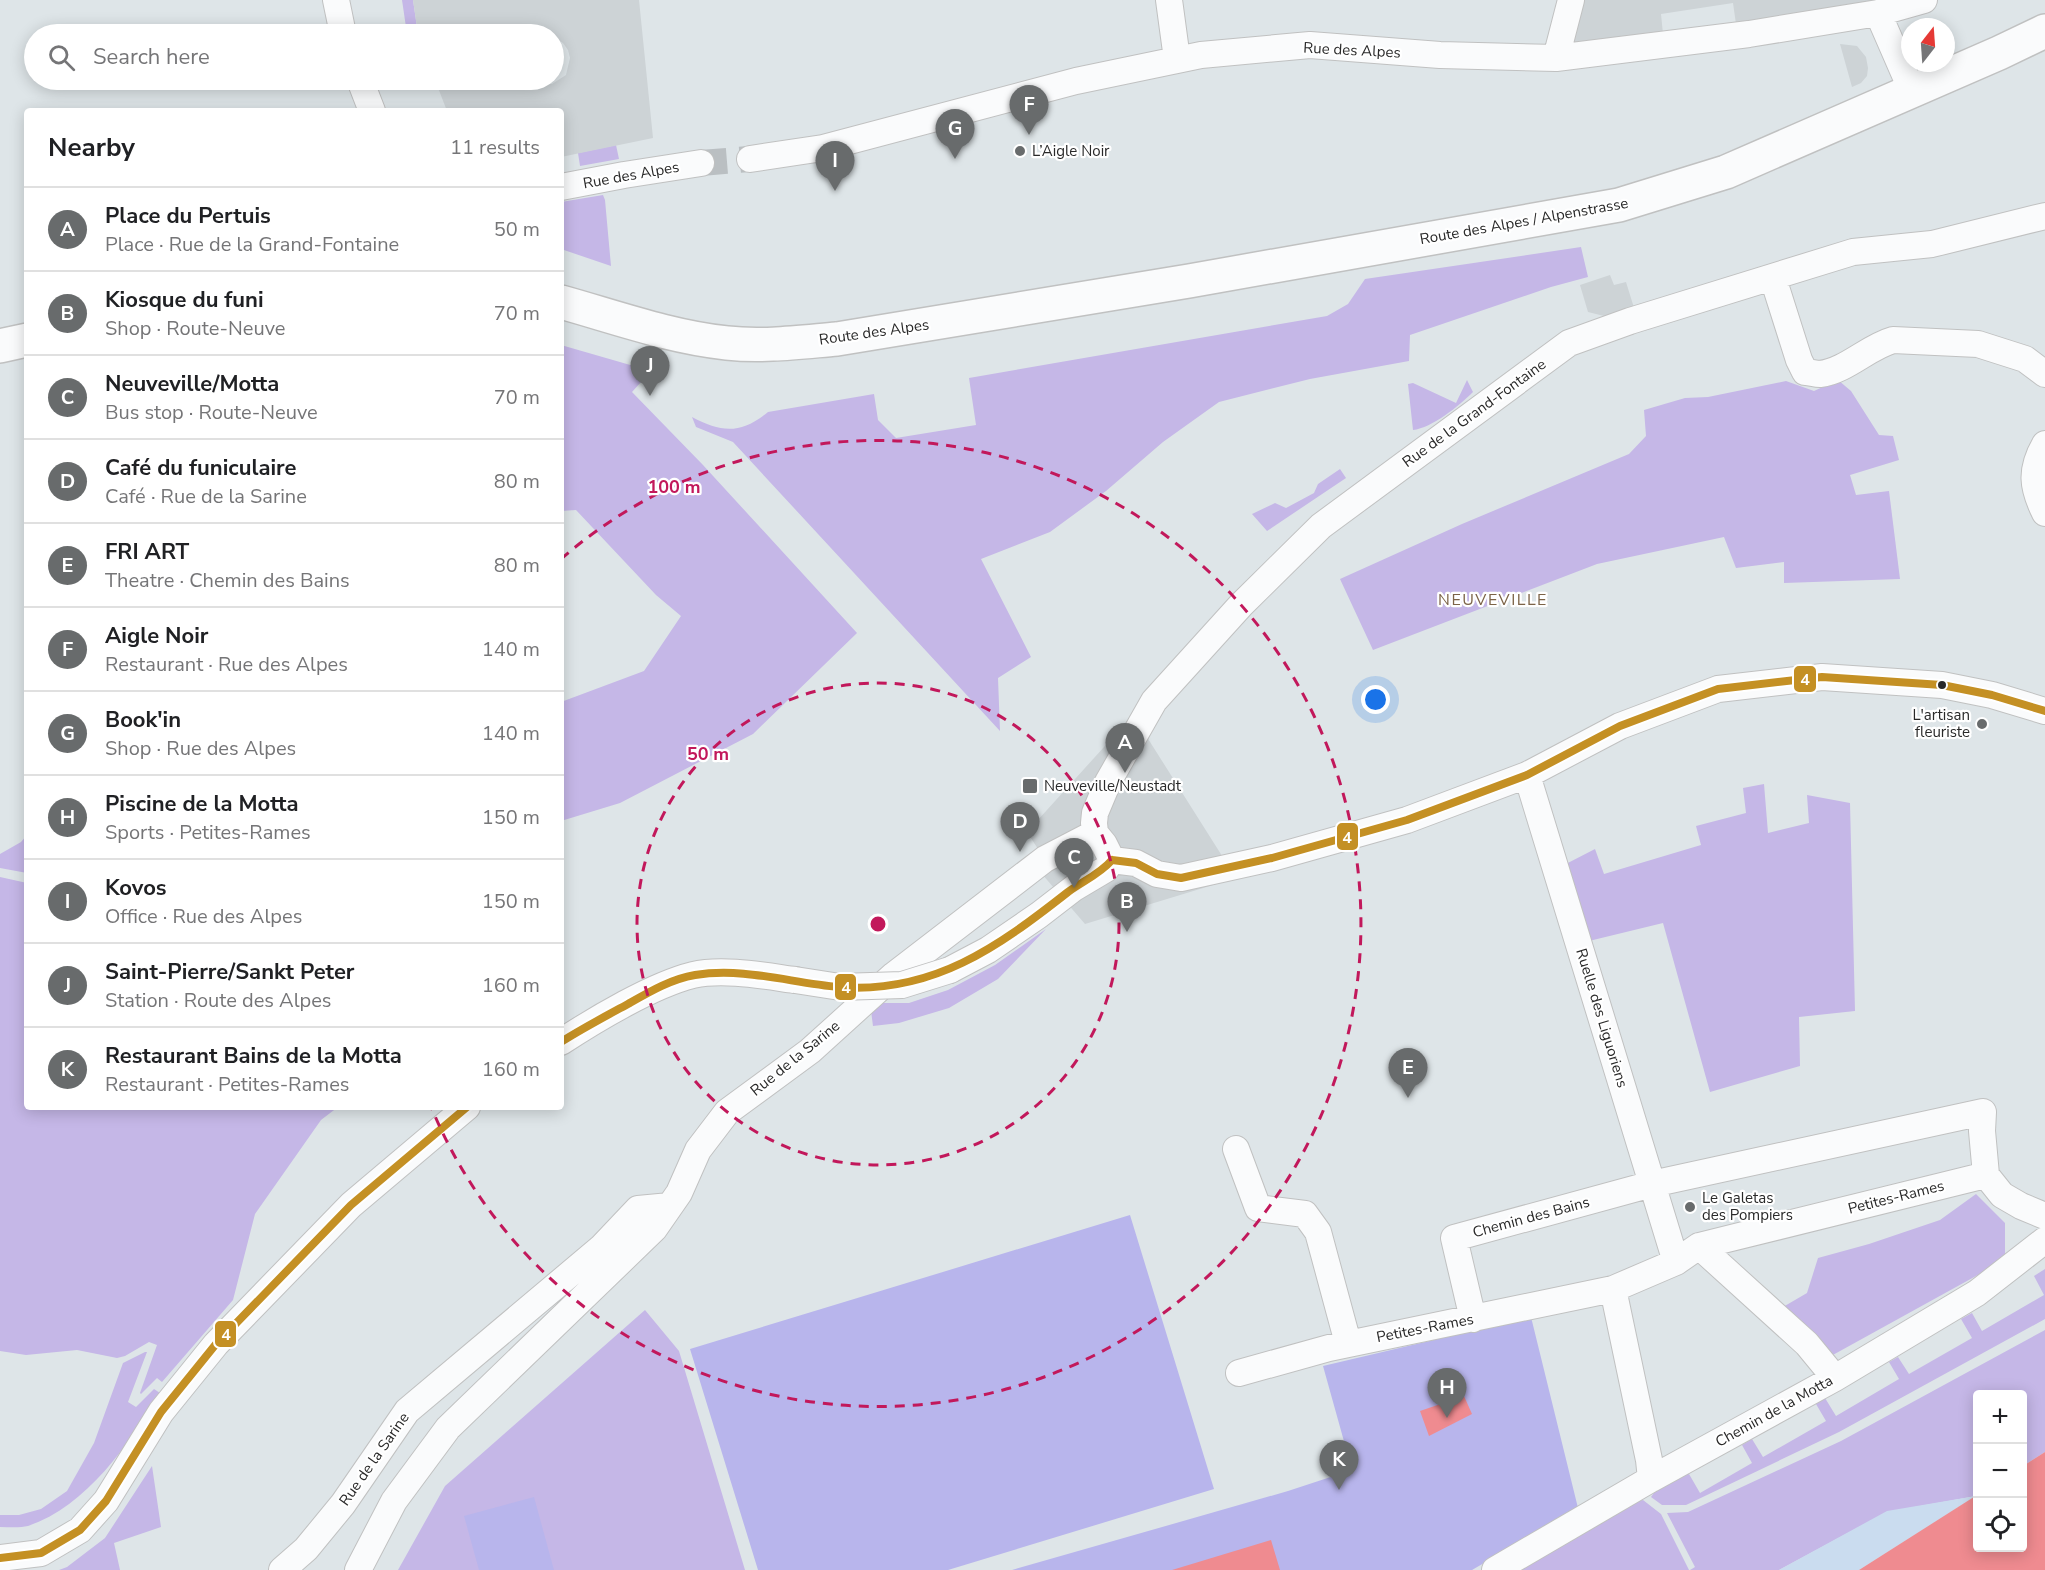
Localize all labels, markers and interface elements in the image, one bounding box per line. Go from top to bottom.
north arrow [1901,18,1955,72]
search box [24,24,564,90]
street label: Rue des Alpes [1303,37,1401,63]
icon: search [45,41,78,74]
text: Search here [93,42,210,72]
pin: F [1010,86,1048,135]
pin: G [936,110,974,159]
text: Nearby [48,130,135,165]
text: 11 results [450,134,540,161]
place label: L’Aigle Noir [1032,141,1110,161]
pin: I [816,142,854,191]
marker: L’Aigle Noir [1013,144,1027,158]
street label: Rue des Alpes [581,157,681,193]
street label: Route des Alpes / Alpenstrasse [1418,193,1630,249]
text: Place du Pertuis [105,201,271,231]
text: A [60,216,75,243]
text: 50 m [494,216,540,243]
text: Place · Rue de la Grand-Fontaine [105,231,399,258]
text: Kiosque du funi [105,285,264,315]
text: B [61,300,74,327]
text: 70 m [494,300,540,327]
street label: Route des Alpes [818,314,930,350]
text: Shop · Route-Neuve [105,315,285,342]
pin: J [630,346,670,396]
street label: Rue de la Grand-Fontaine [1398,354,1550,472]
text: Neuveville/Motta [105,369,279,399]
text: C [61,384,74,411]
text: 70 m [494,384,540,411]
text: Bus stop · Route-Neuve [105,399,318,426]
text: Café du funiculaire [105,453,296,483]
text: D [60,468,75,495]
text: 80 m [494,468,540,495]
text: 100 m [647,475,701,499]
text: Café · Rue de la Sarine [105,483,307,510]
text: FRI ART [105,537,189,567]
text: E [62,552,73,579]
text: 80 m [494,552,540,579]
text: Theatre · Chemin des Bains [105,567,350,594]
district label: NEUVEVILLE [1438,589,1548,611]
text: Aigle Noir [105,621,208,651]
text: F [62,636,73,663]
text: 140 m [482,636,540,663]
text: Restaurant · Rue des Alpes [105,651,348,678]
line badge: 4 [1793,665,1817,693]
text: 4 [1800,669,1810,691]
unlabelled marker [1936,679,1948,691]
your location [1361,685,1390,714]
text: Book'in [105,705,181,735]
place label: L'artisan fleuriste [1912,705,1970,742]
marker: L'artisan fleuriste [1975,717,1989,731]
text: G [60,720,75,747]
text: 140 m [482,720,540,747]
pin: A [1106,724,1144,773]
text: Shop · Rue des Alpes [105,735,296,762]
text: 50 m [687,742,729,766]
place label: Neuveville/Neustadt [1044,776,1182,796]
marker: Neuveville/Neustadt [1021,777,1039,795]
text: Piscine de la Motta [105,789,298,819]
pin: D [1000,802,1040,852]
text: H [60,804,75,831]
text: 150 m [482,804,540,831]
text: Sports · Petites-Rames [105,819,311,846]
line badge: 4 [1336,822,1359,851]
text: 4 [1342,827,1352,849]
pin: C [1054,838,1094,888]
text: Kovos [105,873,167,903]
pin: B [1108,882,1146,932]
text: I [65,888,70,915]
text: 150 m [482,888,540,915]
text: Office · Rue des Alpes [105,903,302,930]
centre of rings [868,914,888,934]
street label: Ruelle des Liguoriens [1571,946,1633,1090]
text: Saint-Pierre/Sankt Peter [105,957,354,987]
text: J [64,972,71,999]
text: 160 m [482,972,540,999]
line badge: 4 [834,973,857,1001]
text: 4 [841,977,851,999]
text: Station · Route des Alpes [105,987,331,1014]
street label: Rue de la Sarine [746,1016,844,1100]
text: Restaurant Bains de la Motta [105,1041,402,1071]
pin: E [1388,1048,1428,1098]
text: K [61,1056,74,1083]
text: 160 m [482,1056,540,1083]
text: Restaurant · Petites-Rames [105,1071,349,1098]
street label: Petites-Rames [1846,1175,1946,1219]
place label: Le Galetas des Pompiers [1702,1188,1793,1225]
street label: Chemin des Bains [1470,1192,1592,1242]
marker: Le Galetas des Pompiers [1683,1200,1697,1214]
street label: Petites-Rames [1375,1309,1475,1347]
line badge: 4 [214,1320,237,1348]
text: 4 [221,1324,231,1346]
pin: H [1428,1368,1466,1418]
street label: Chemin de la Motta [1712,1370,1836,1452]
map controls [1973,1390,2027,1552]
button: + [1973,1390,2027,1444]
street label: Rue de la Sarine [334,1408,414,1510]
pin: K [1320,1440,1358,1490]
button: − [1973,1444,2027,1498]
button: locate [1973,1498,2027,1552]

